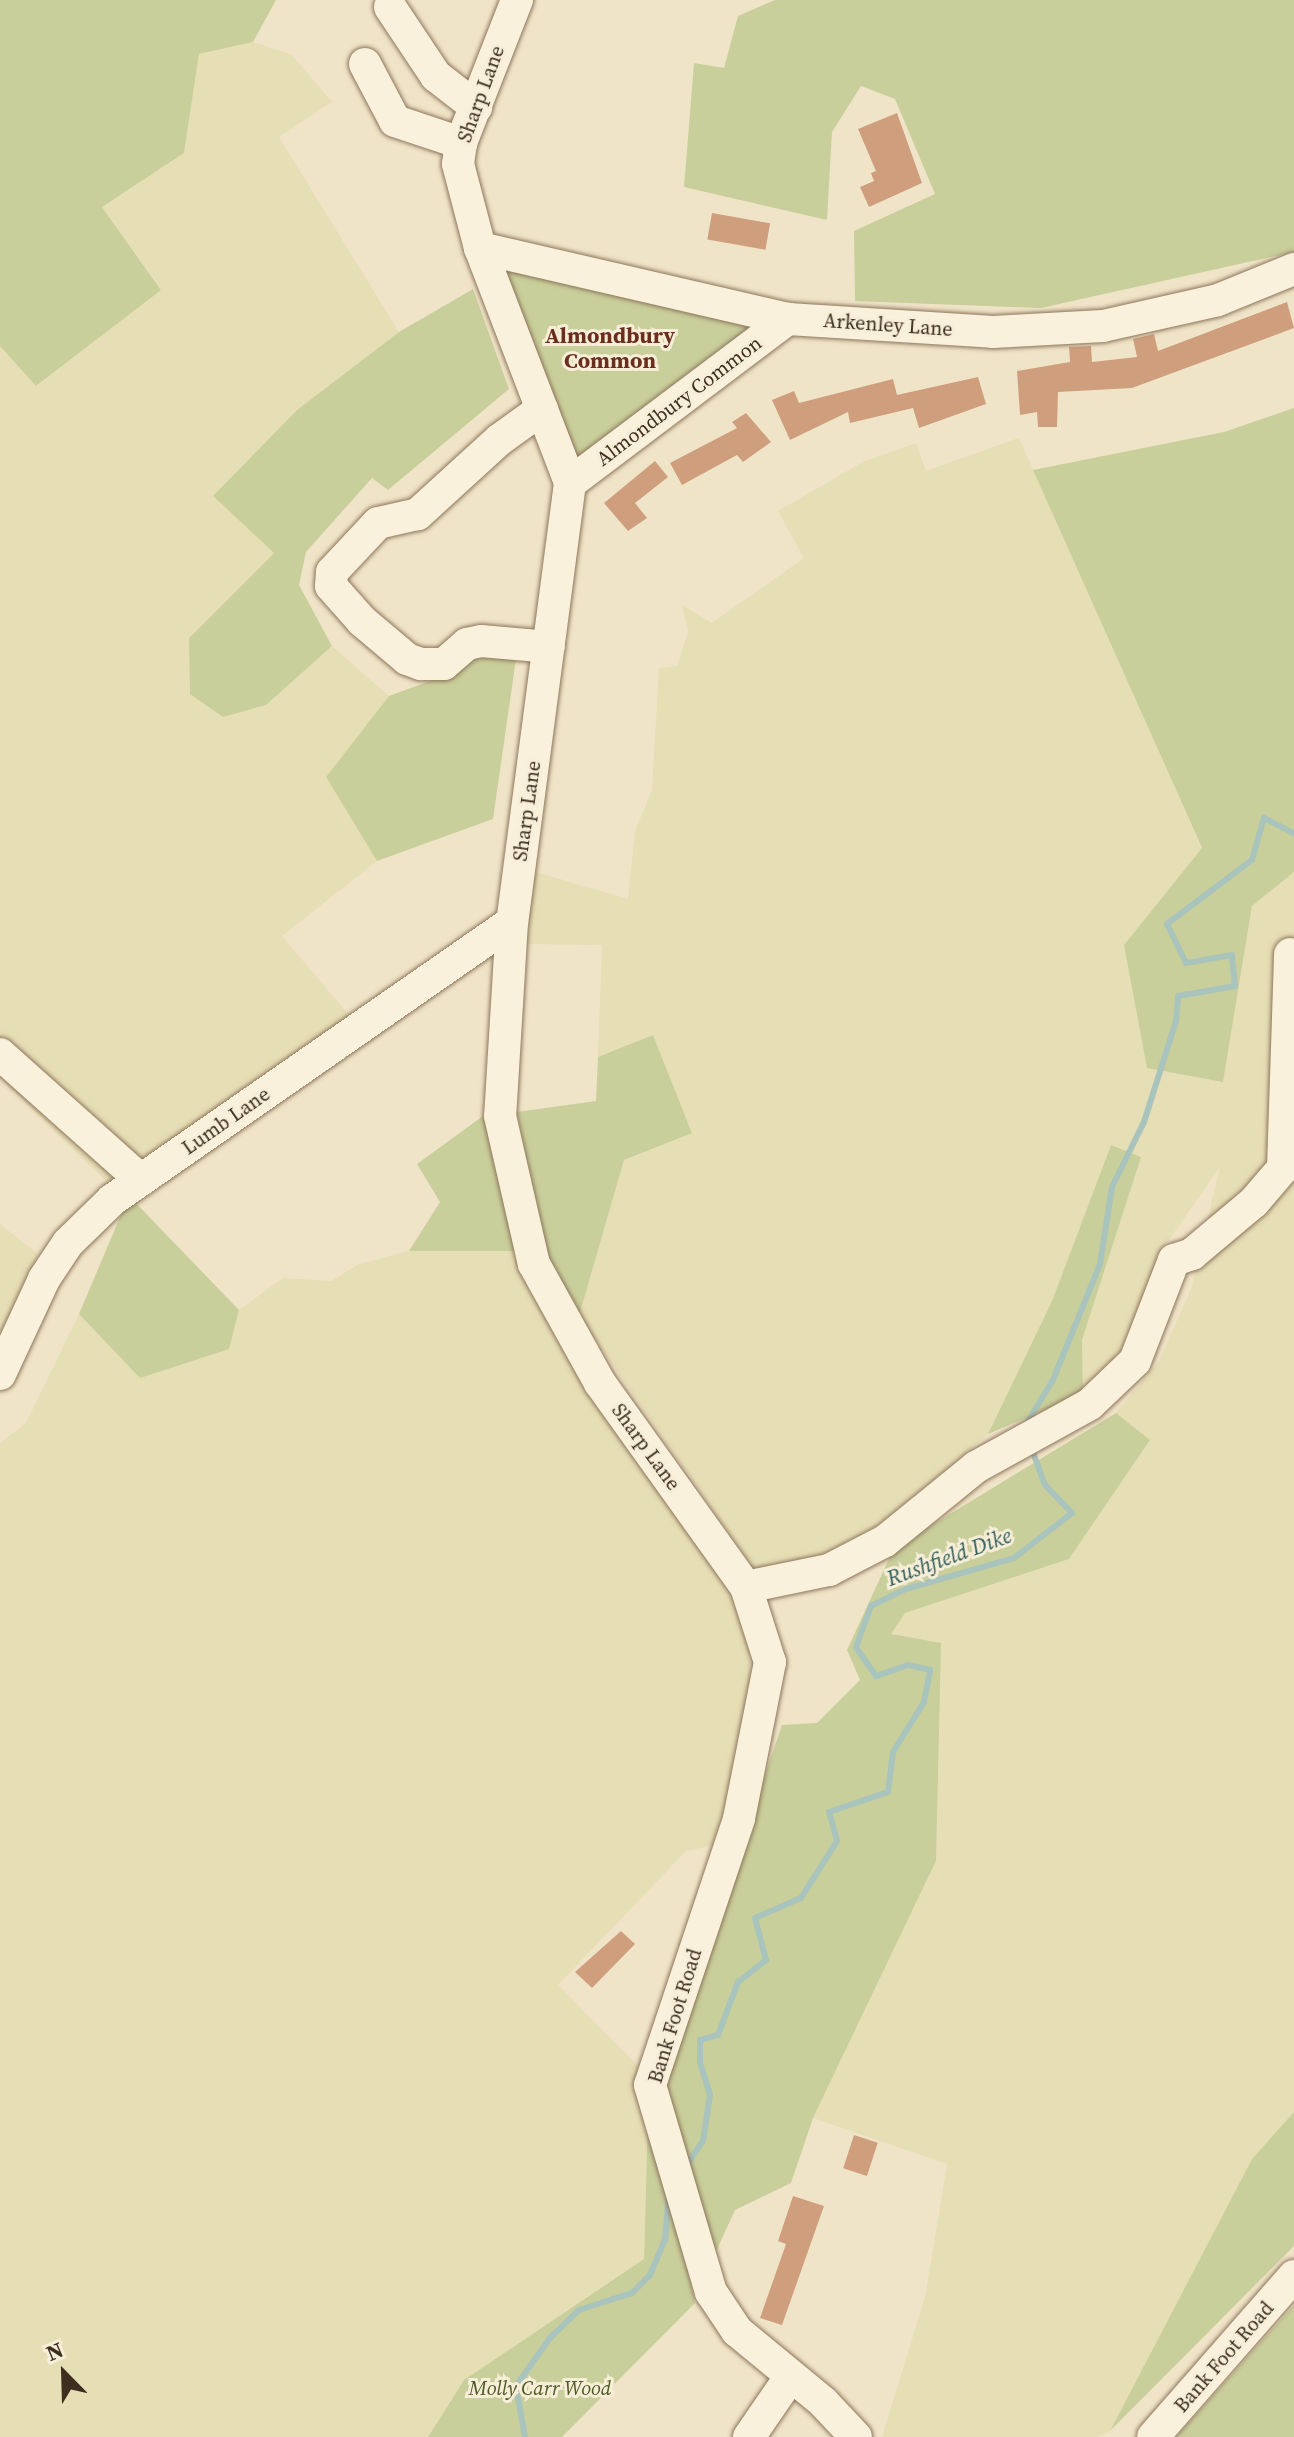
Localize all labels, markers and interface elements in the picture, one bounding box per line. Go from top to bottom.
street label: Sharp Lane [452,42,510,146]
street label: Arkenley Lane [823,309,953,341]
district label: Almondbury Common [545,322,675,374]
street label: Almondbury Common [592,331,766,471]
street label: Sharp Lane [508,759,546,863]
street label: Lumb Lane [177,1082,275,1160]
street label: Sharp Lane [607,1399,685,1495]
water label: Rushfield Dike [883,1522,1015,1592]
street label: Bank Foot Road [643,1946,707,2086]
street label: Bank Foot Road [1169,2297,1279,2417]
north arrow [24,2333,104,2413]
text: N [41,2334,68,2368]
park label: Molly Carr Wood [469,2376,611,2400]

